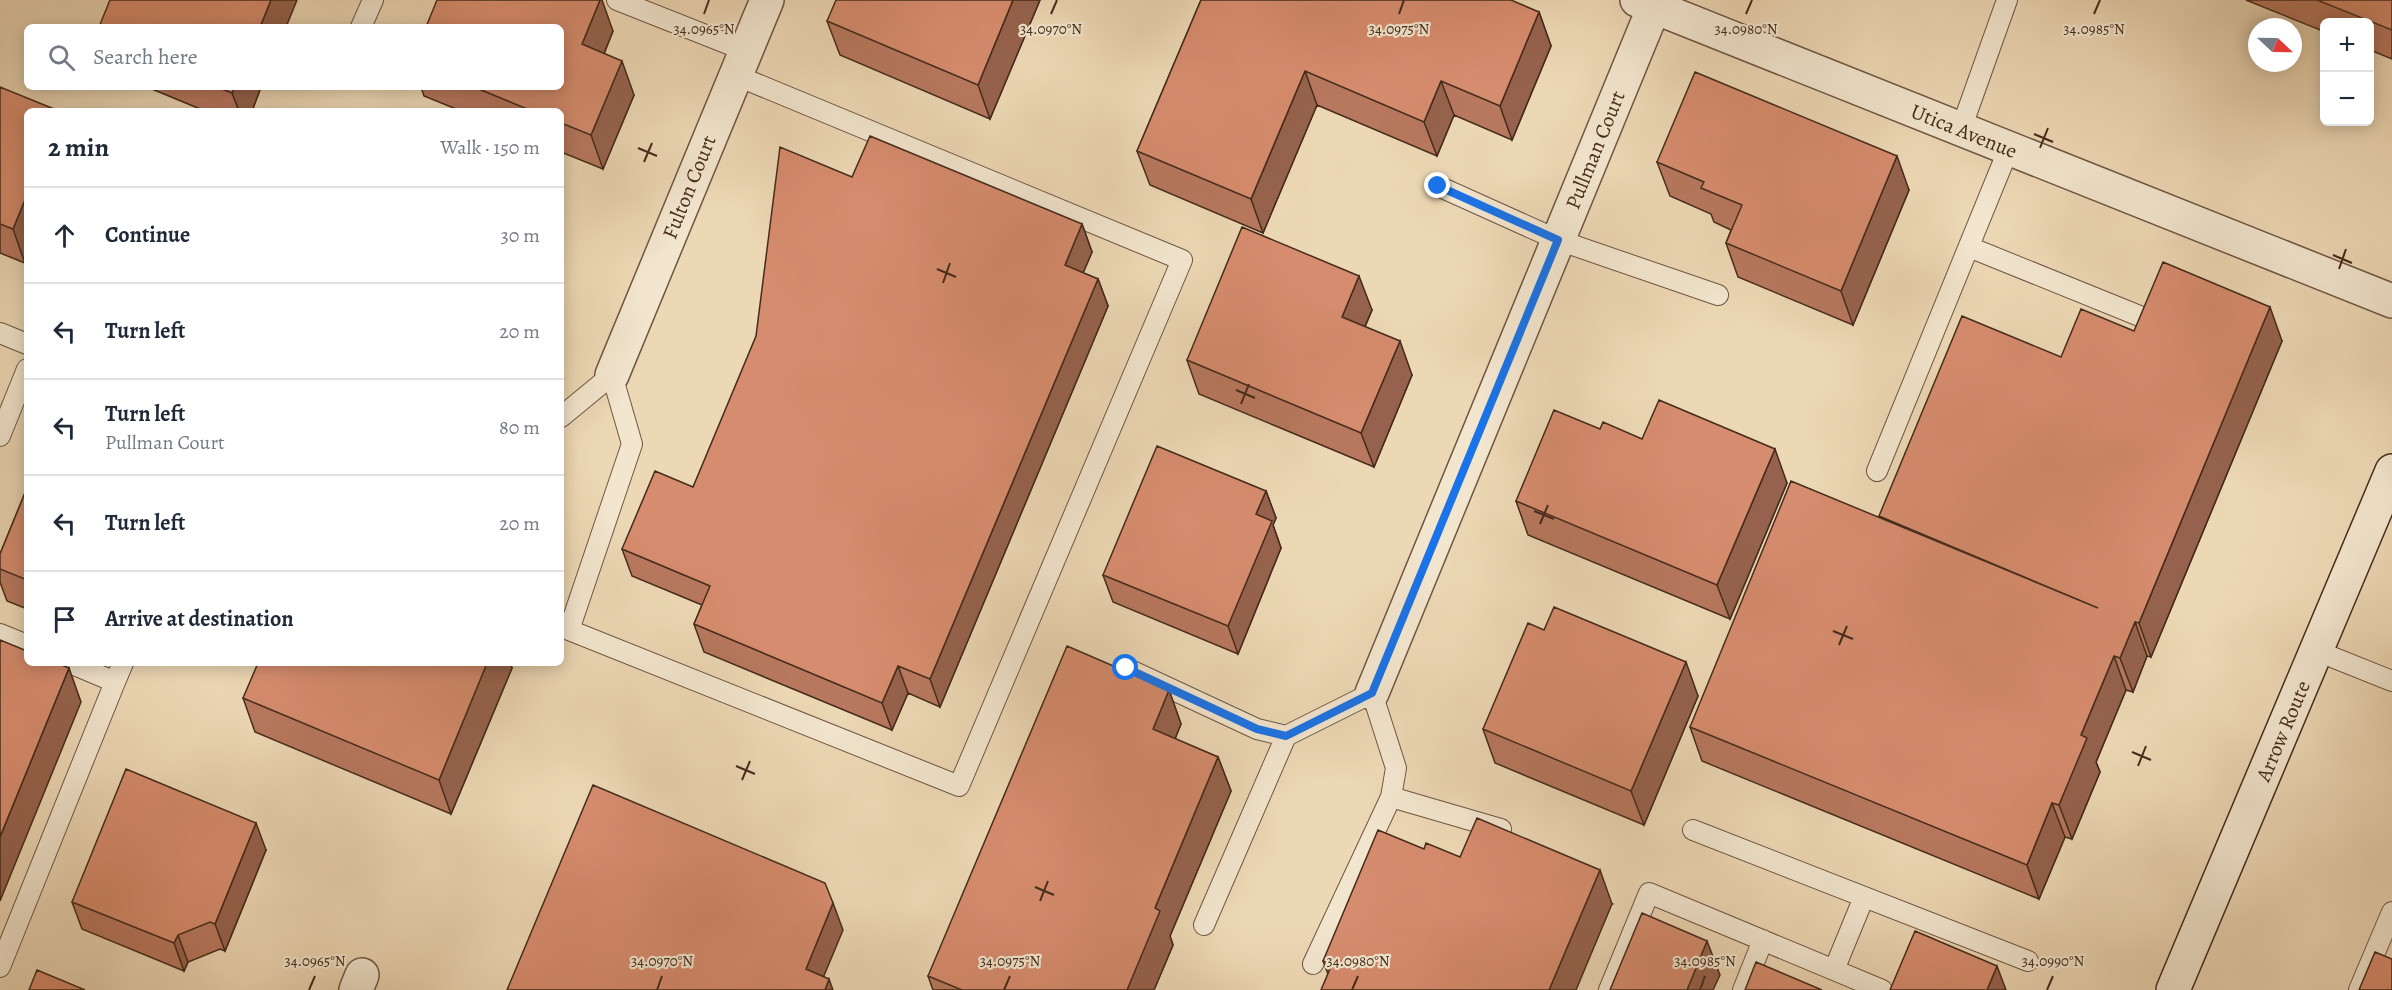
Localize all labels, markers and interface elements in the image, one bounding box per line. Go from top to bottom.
north arrow [2248,18,2302,72]
map controls [2320,18,2374,126]
button: + [2320,18,2374,72]
text: 34.0965°N [673,19,735,39]
text: 34.0970°N [1020,19,1082,39]
text: 34.0975°N [1369,19,1429,39]
text: 34.0980°N [1714,19,1778,39]
text: 34.0985°N [2063,19,2125,39]
search box [24,24,564,90]
icon: search [45,41,78,74]
text: Search here [93,42,198,72]
button: − [2320,72,2374,126]
street label: Pullman Court [1558,86,1632,213]
street label: Utica Avenue [1907,97,2021,165]
text: 2 min [48,130,109,165]
street label: Fulton Court [655,131,723,243]
text: Walk · 150 m [440,134,540,161]
route end [1424,172,1450,198]
icon: ahead [48,219,81,252]
text: Continue [105,220,190,250]
text: 30 m [500,222,540,249]
icon: left [48,315,81,348]
text: Turn left [105,316,185,346]
text: 20 m [499,318,540,345]
text: Turn left [105,399,185,429]
icon: left [48,411,81,444]
text: 80 m [499,414,540,441]
text: Pullman Court [105,429,225,456]
icon: left [48,507,81,540]
text: Turn left [105,508,185,538]
text: 20 m [499,510,540,537]
icon: arrive [48,603,81,636]
text: Arrive at destination [105,604,294,634]
route start [1112,654,1138,680]
street label: Arrow Route [2249,676,2317,787]
text: 34.0965°N [284,951,346,971]
text: 34.0970°N [631,951,693,971]
text: 34.0975°N [980,951,1040,971]
text: 34.0980°N [1326,951,1390,971]
text: 34.0985°N [1674,951,1736,971]
text: 34.0990°N [2022,951,2084,971]

